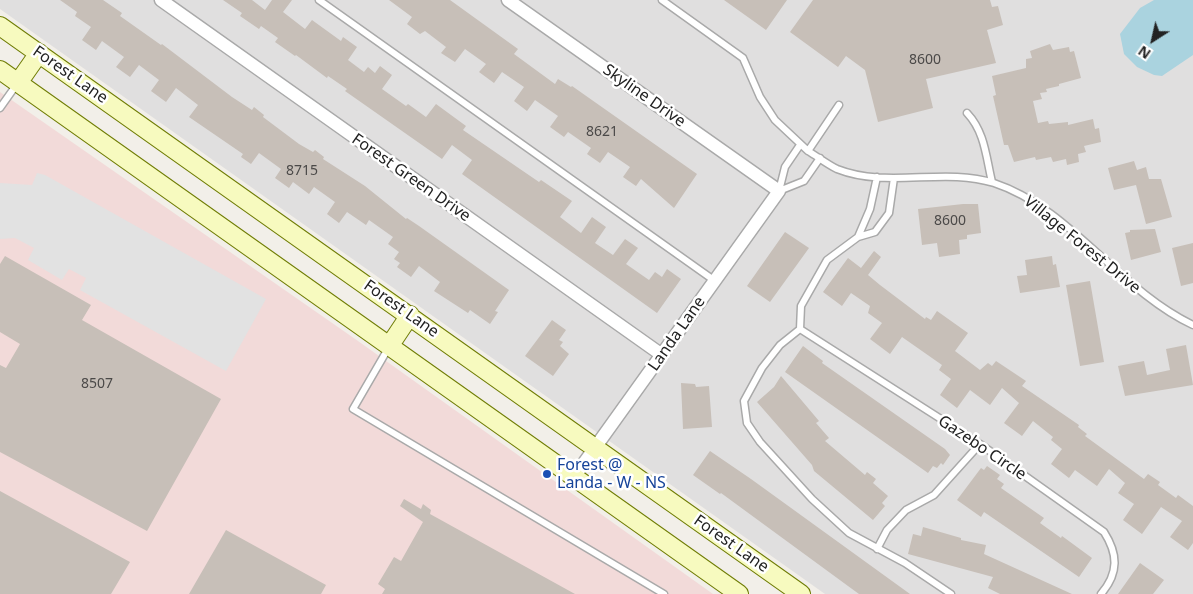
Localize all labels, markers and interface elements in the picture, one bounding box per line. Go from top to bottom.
north arrow [1128,15,1178,65]
street label: Forest Lane [29,42,111,108]
text: N [1134,42,1154,64]
house number: 8600 [909,52,941,68]
street label: Skyline Drive [599,60,689,132]
house number: 8621 [586,124,618,140]
street label: Forest Green Drive [348,130,474,226]
house number: 8715 [286,163,318,179]
street label: Village Forest Drive [1020,192,1144,298]
house number: 8600 [934,213,966,229]
street label: Forest Lane [360,276,442,342]
street label: Landa Lane [644,293,710,375]
house number: 8507 [81,376,113,392]
street label: Gazebo Circle [934,411,1030,485]
place label: Forest @ Landa - W - NS [557,455,666,493]
marker: Forest @ Landa - W - NS [541,468,553,480]
street label: Forest Lane [690,511,772,577]

